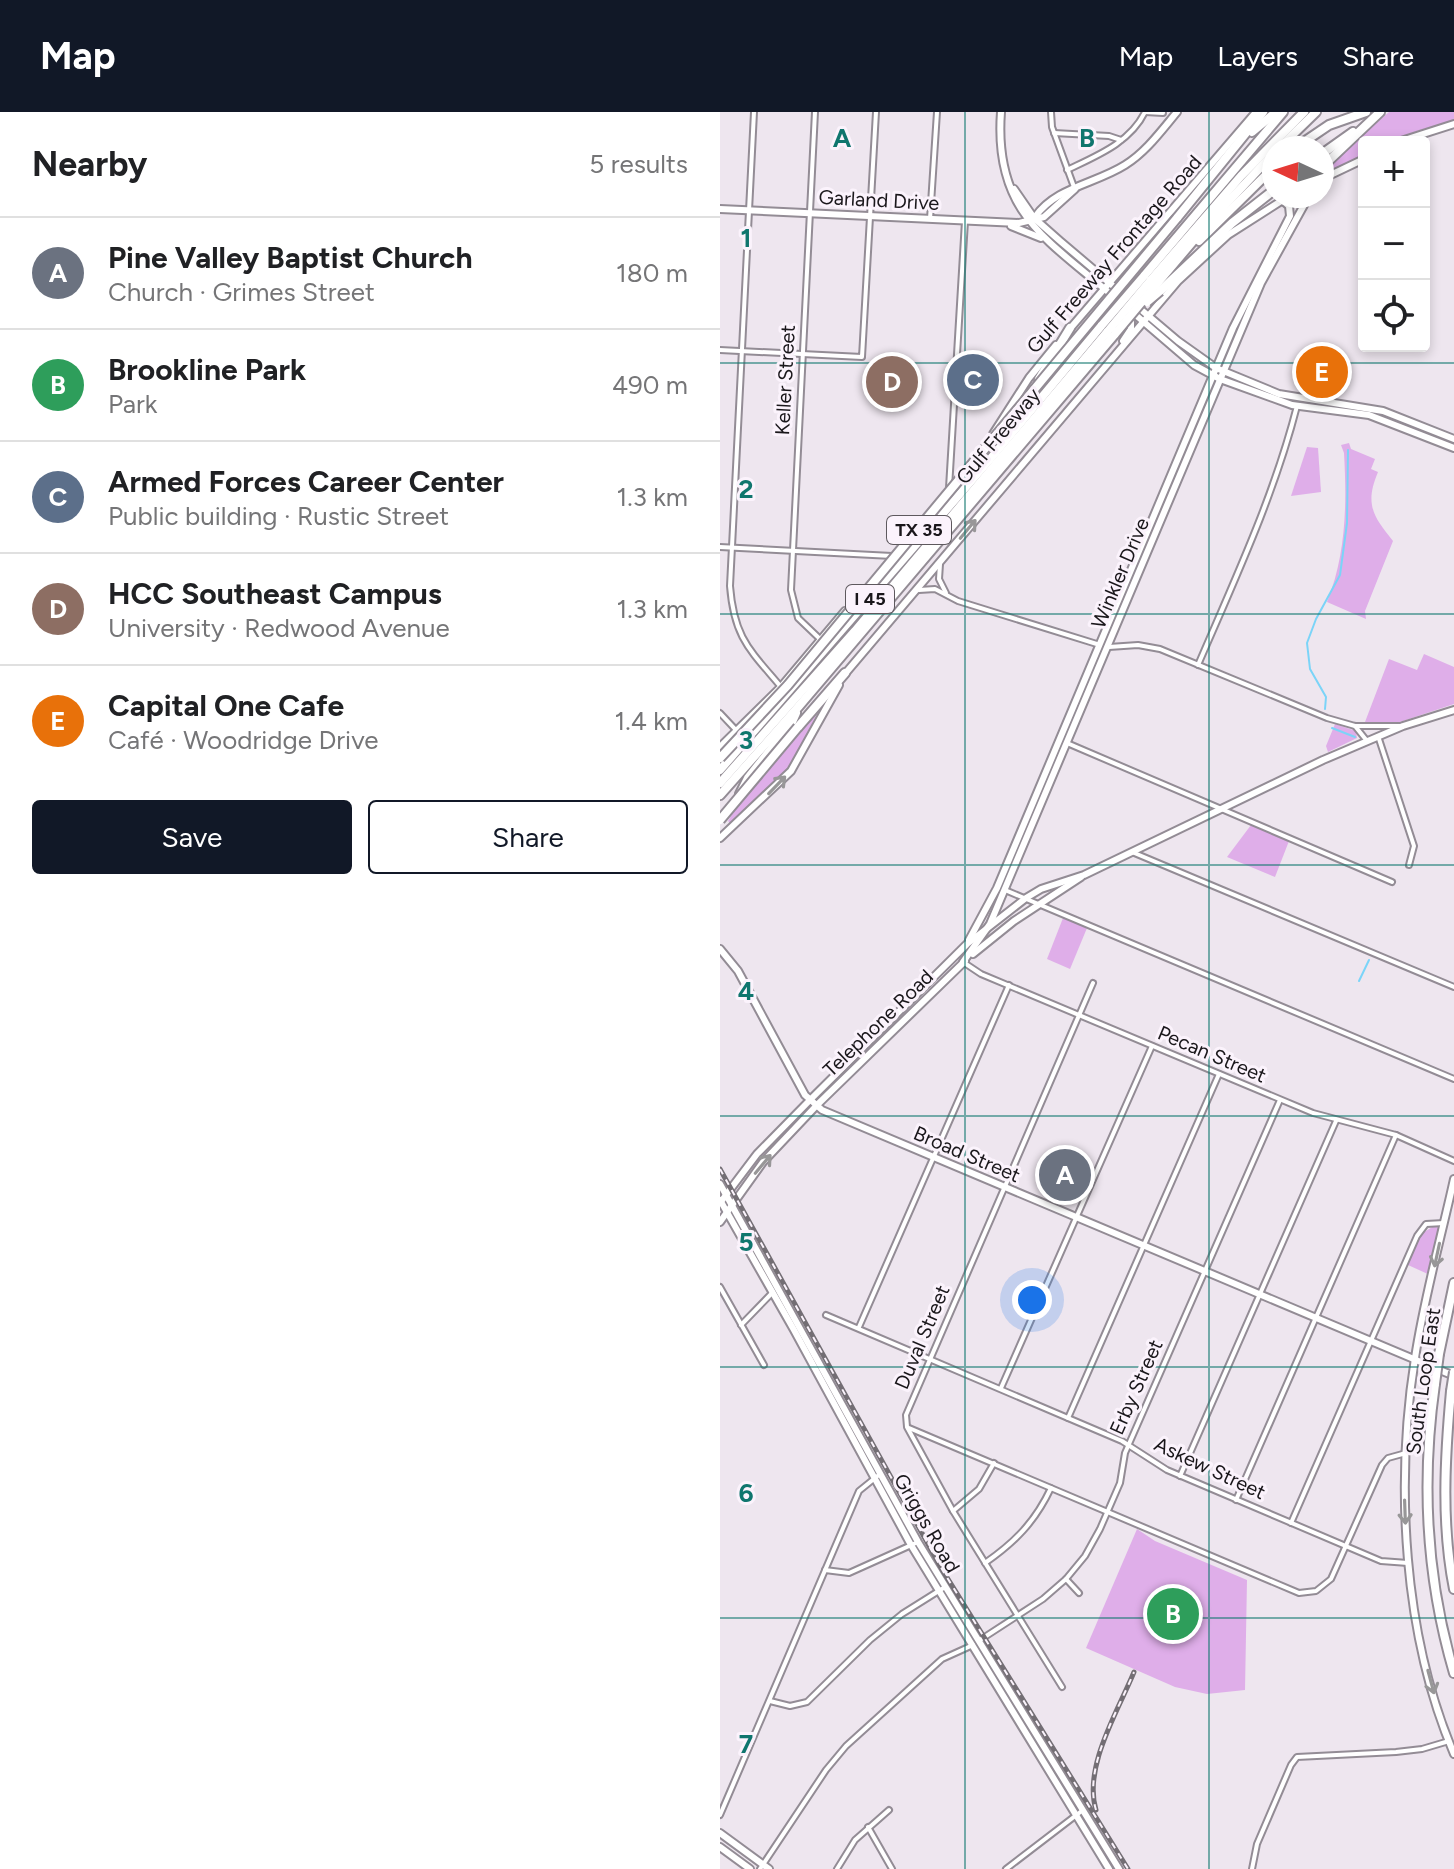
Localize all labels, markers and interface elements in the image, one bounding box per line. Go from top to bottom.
text: Map [40,33,116,79]
text: Map [1119,39,1173,73]
text: Layers [1217,39,1298,73]
text: Share [1342,39,1414,73]
text: A [833,122,852,154]
text: B [1079,122,1095,154]
north arrow [1262,136,1334,208]
map controls [1358,136,1430,352]
button: + [1358,136,1430,208]
text: Nearby [32,144,147,185]
text: 5 results [589,148,688,180]
street label: Gulf Freeway Frontage Road [1021,150,1207,358]
street label: Garland Drive [818,185,940,215]
button: − [1358,208,1430,280]
text: 1 [741,222,751,254]
text: Pine Valley Baptist Church [108,239,473,276]
text: A [49,257,67,289]
text: 180 m [616,257,688,289]
text: Church · Grimes Street [108,276,375,308]
button: locate [1358,280,1430,352]
street label: Keller Street [770,324,800,436]
pin: E [1296,342,1348,402]
pin: C [947,350,999,410]
text: Brookline Park [108,351,306,388]
pin: D [866,352,918,412]
text: B [50,369,66,401]
text: 490 m [612,369,688,401]
street label: Gulf Freeway [951,383,1045,489]
text: Park [108,388,157,420]
text: Armed Forces Career Center [108,463,504,500]
text: 2 [738,473,754,505]
text: C [49,481,67,513]
text: 1.3 km [617,481,688,513]
text: Public building · Rustic Street [108,500,449,532]
street label: Winkler Drive [1086,514,1154,632]
road number: TX 35 [887,516,951,544]
one-way arrow [959,519,977,539]
text: HCC Southeast Campus [108,575,442,612]
road number: I 45 [846,585,894,613]
text: D [49,593,67,625]
text: 1.3 km [617,593,688,625]
text: University · Redwood Avenue [108,612,450,644]
text: Capital One Cafe [108,687,344,724]
text: E [50,705,66,737]
text: 1.4 km [615,705,688,737]
text: Café · Woodridge Drive [108,724,379,756]
text: 3 [739,724,753,756]
one-way arrow [767,776,786,795]
button: Save [32,800,352,874]
button: Share [368,800,688,874]
street label: Telephone Road [818,964,938,1082]
text: 4 [738,975,754,1007]
street label: Pecan Street [1154,1020,1270,1088]
street label: Broad Street [910,1121,1024,1187]
pin: A [1039,1145,1091,1205]
one-way arrow [754,1154,772,1175]
text: 5 [738,1226,754,1258]
one-way arrow [1429,1242,1444,1267]
your location [1012,1280,1052,1320]
street label: Duval Street [889,1281,955,1393]
street label: South Loop East [1401,1306,1445,1456]
street label: Erby Street [1104,1336,1168,1438]
street label: Askew Street [1151,1432,1269,1504]
street label: Griggs Road [889,1469,965,1577]
text: 6 [738,1477,754,1509]
one-way arrow [1397,1498,1412,1525]
pin: B [1147,1584,1199,1644]
one-way arrow [1425,1668,1440,1694]
text: 7 [739,1728,753,1760]

